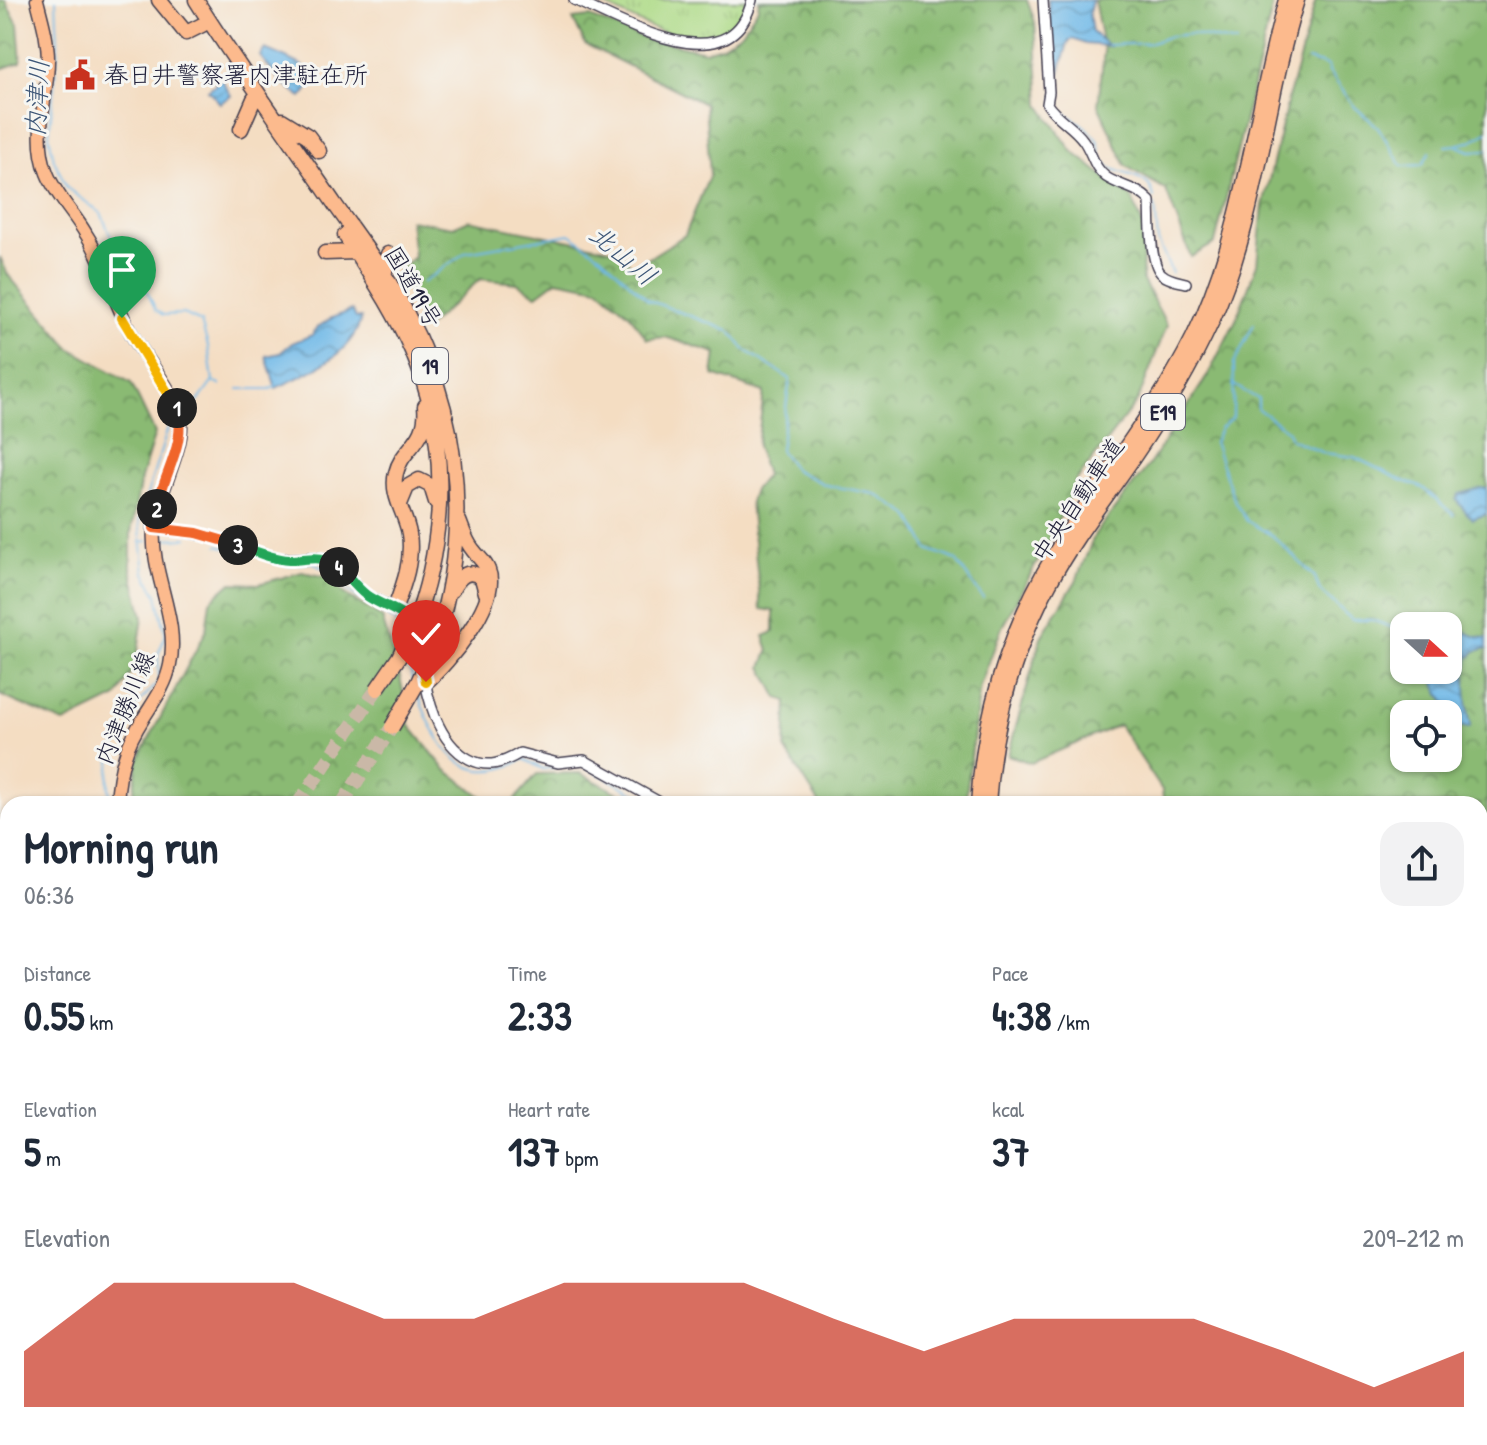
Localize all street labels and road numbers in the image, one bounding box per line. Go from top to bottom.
street label: 国道19号 [378,240,450,333]
road number: 19 [412,348,448,384]
road number: E19 [1141,394,1185,430]
street label: 中央自動車道 [1024,431,1131,568]
street label: 内津勝川線 [87,646,161,769]

